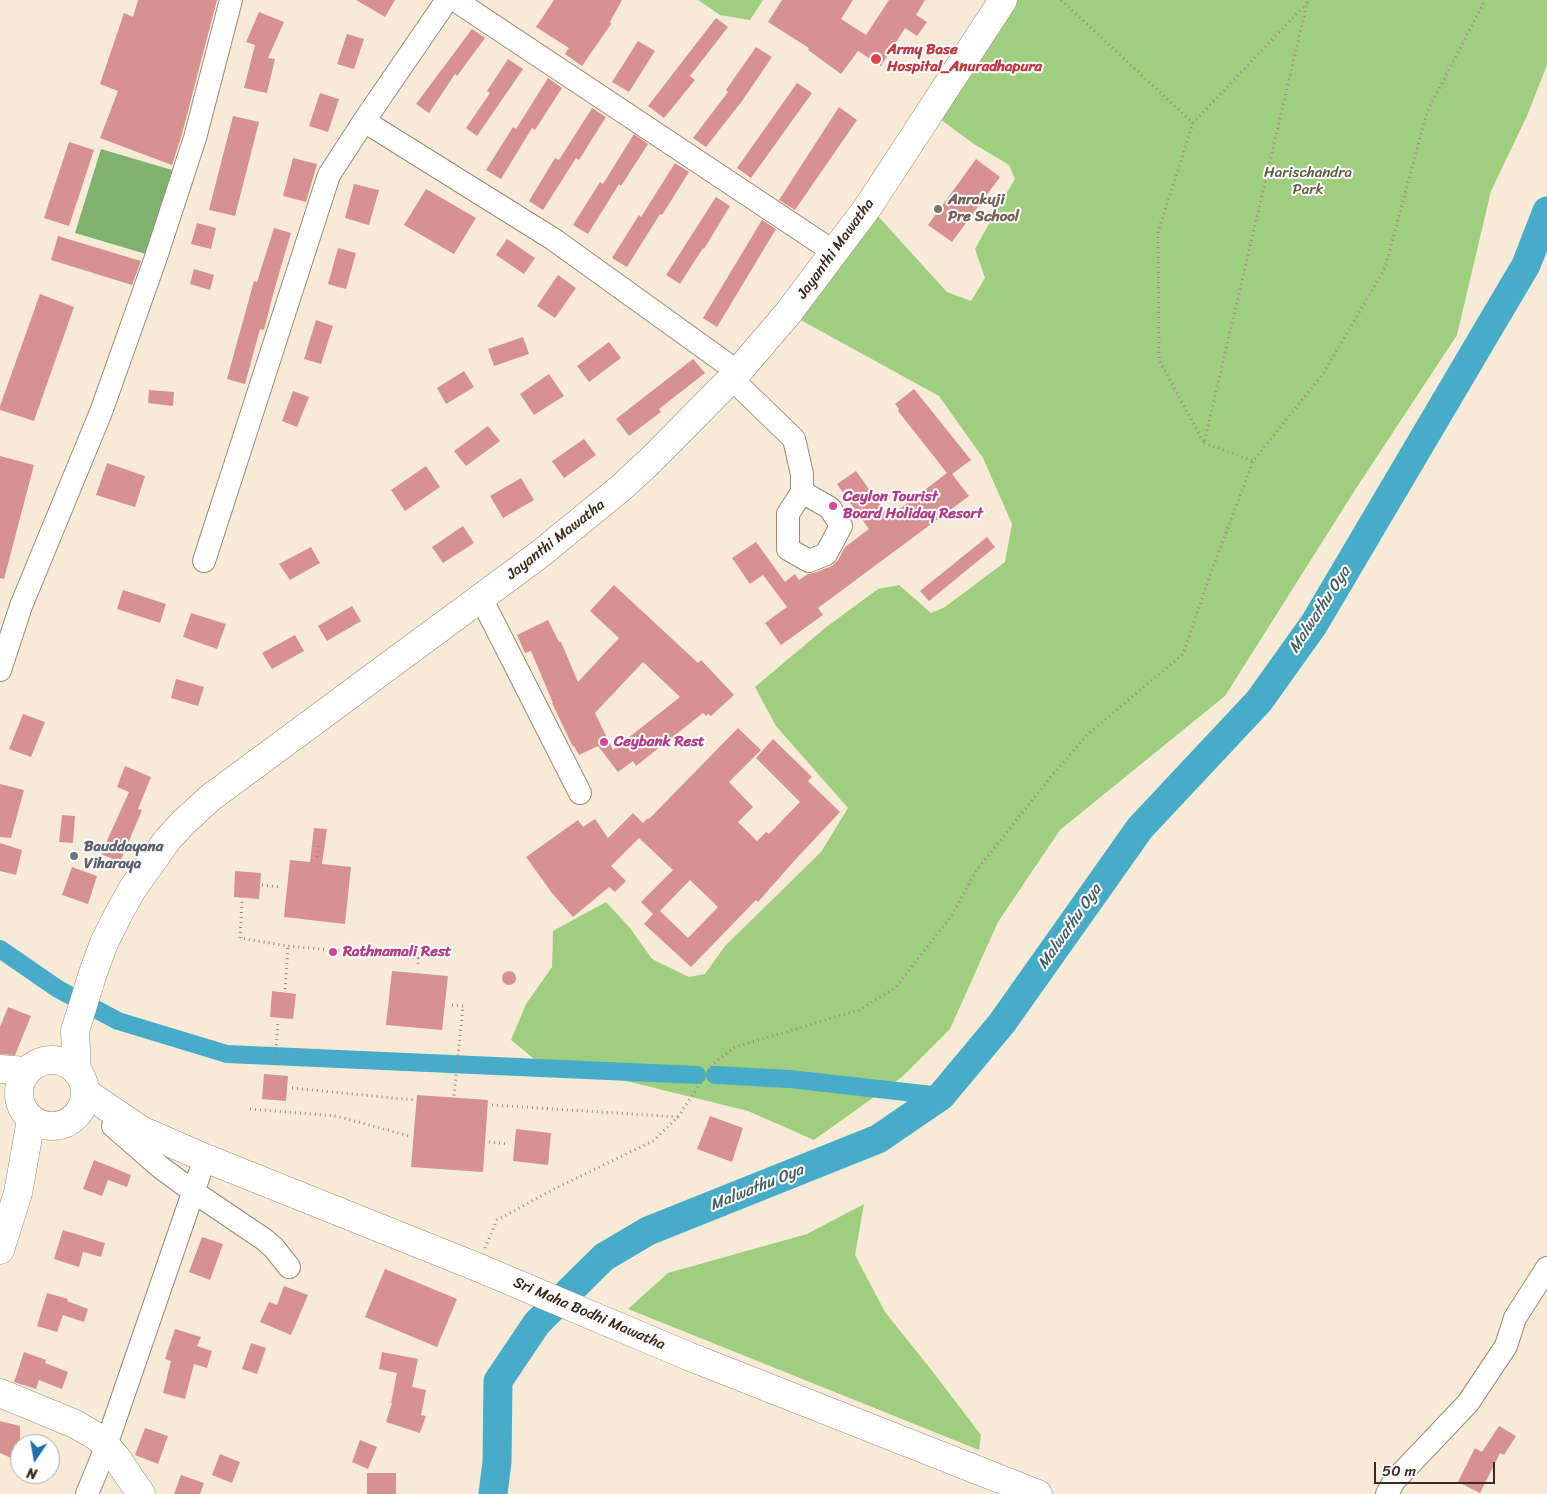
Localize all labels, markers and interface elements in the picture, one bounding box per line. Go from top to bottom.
place label: Army Base Hospital_Anuradhapura [887,41,1042,76]
marker: Army Base Hospital_Anuradhapura [869,52,883,66]
park label: Harischandra Park [1264,164,1352,199]
place label: Anrakuji Pre School [948,191,1019,226]
street label: Jayanthi Mawatha [794,195,878,303]
marker: Anrakuji Pre School [932,203,944,215]
place label: Ceylon Tourist Board Holiday Resort [843,488,983,523]
street label: Jayanthi Mawatha [503,496,609,584]
marker: Ceylon Tourist Board Holiday Resort [827,500,839,512]
water label: Malwathu Oya [1285,563,1355,657]
place label: Ceybank Rest [614,733,705,751]
marker: Ceybank Rest [598,736,610,748]
place label: Bauddayana Viharaya [84,838,163,873]
marker: Bauddayana Viharaya [68,850,80,862]
water label: Malwathu Oya [1034,881,1106,973]
place label: Rathnamali Rest [343,943,451,961]
marker: Rathnamali Rest [327,946,339,958]
water label: Malwathu Oya [708,1161,806,1215]
street label: Sri Maha Bodhi Mawatha [510,1274,668,1354]
north arrow [10,1434,60,1484]
scale bar [1377,1452,1498,1484]
text: 50 m [1382,1458,1416,1484]
text: N [25,1460,39,1486]

